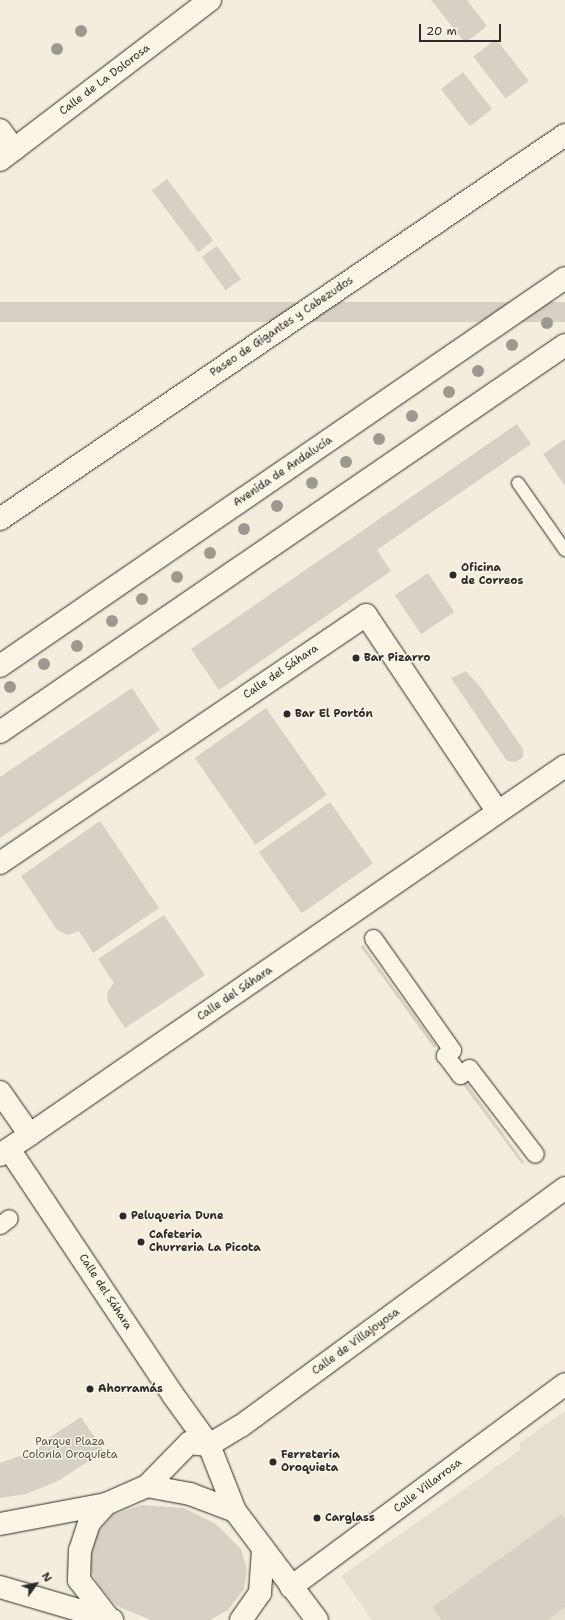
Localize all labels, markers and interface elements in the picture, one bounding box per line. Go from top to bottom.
scale bar [421,16,503,42]
text: 20 m [426,23,457,39]
street label: Calle de La Dolorosa [57,42,153,118]
street label: Paseo de Gigantes y Cabezudos [208,274,356,380]
street label: Avenida de Andalucía [231,434,335,510]
place label: Oficina de Correos [461,562,523,588]
marker: Oficina de Correos [448,570,458,580]
street label: Calle del Sáhara [241,642,321,702]
place label: Bar Pizarro [364,651,431,665]
marker: Bar Pizarro [351,653,361,663]
place label: Bar El Portón [295,707,373,721]
marker: Bar El Portón [282,709,292,719]
street label: Calle del Sáhara [195,964,275,1024]
place label: Peluqueria Dune [131,1209,223,1223]
marker: Peluqueria Dune [118,1211,128,1221]
place label: Cafeteria Churreria La Picota [149,1229,261,1255]
marker: Cafeteria Churreria La Picota [136,1237,146,1247]
street label: Calle del Sáhara [76,1252,134,1332]
street label: Calle de Villajoyosa [310,1306,402,1378]
place label: Ahorramás [98,1382,163,1396]
marker: Ahorramás [85,1384,95,1394]
park label: Parque Plaza Colonia Oroquieta [22,1436,118,1462]
place label: Ferreteria Oroquieta [281,1449,340,1475]
street label: Calle Villarrosa [391,1456,465,1516]
marker: Ferreteria Oroquieta [268,1457,278,1467]
place label: Carglass [325,1511,375,1525]
marker: Carglass [312,1513,322,1523]
north arrow [16,1564,56,1604]
text: N [38,1569,55,1585]

